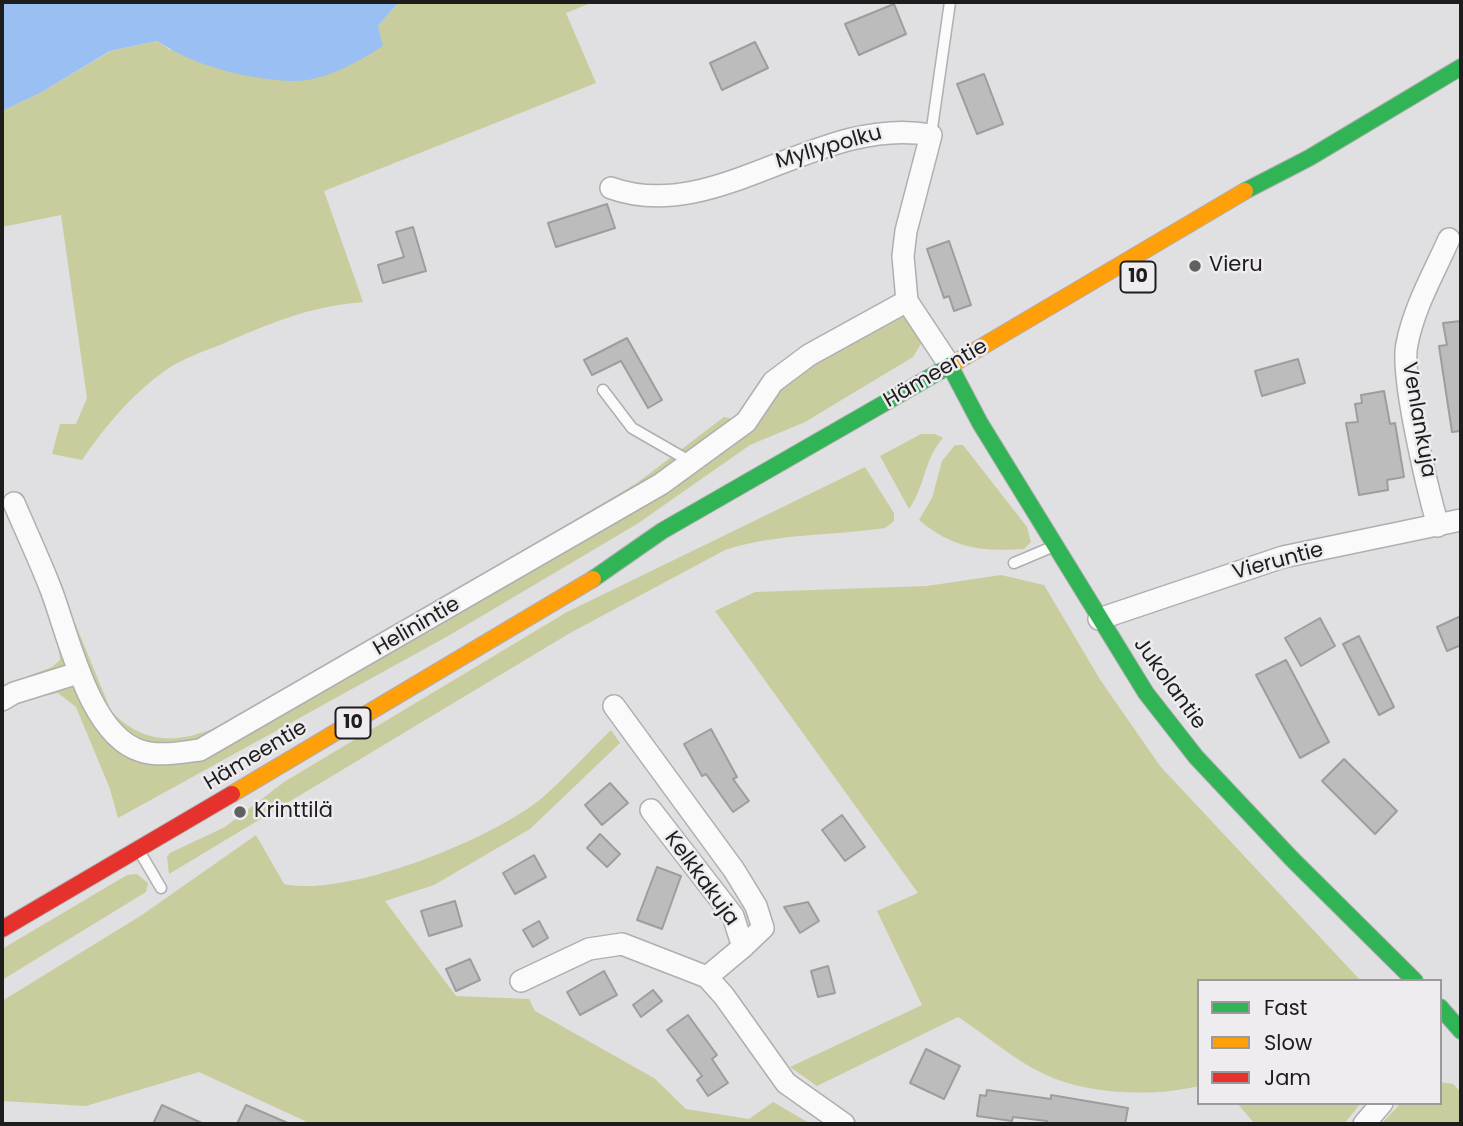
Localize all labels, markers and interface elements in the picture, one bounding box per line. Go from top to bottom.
street label: Myllypolku [773,121,885,175]
place label: Vieru [1209,253,1263,279]
marker: Vieru [1187,258,1203,274]
road number: 10 [1120,262,1156,292]
street label: Hämeentie [880,334,992,414]
street label: Venlankuja [1395,360,1441,480]
street label: Vieruntie [1230,538,1326,586]
street label: Helinintie [369,592,465,662]
street label: Jukolantie [1127,633,1211,735]
road number: 10 [336,708,370,738]
street label: Hämeentie [200,715,312,797]
place label: Krinttilä [254,799,333,825]
marker: Krinttilä [232,804,248,820]
street label: Kelkkakuja [658,827,744,931]
legend [1197,979,1442,1105]
text: Fast [1264,993,1307,1022]
text: Slow [1264,1028,1312,1057]
text: Jam [1264,1063,1311,1092]

